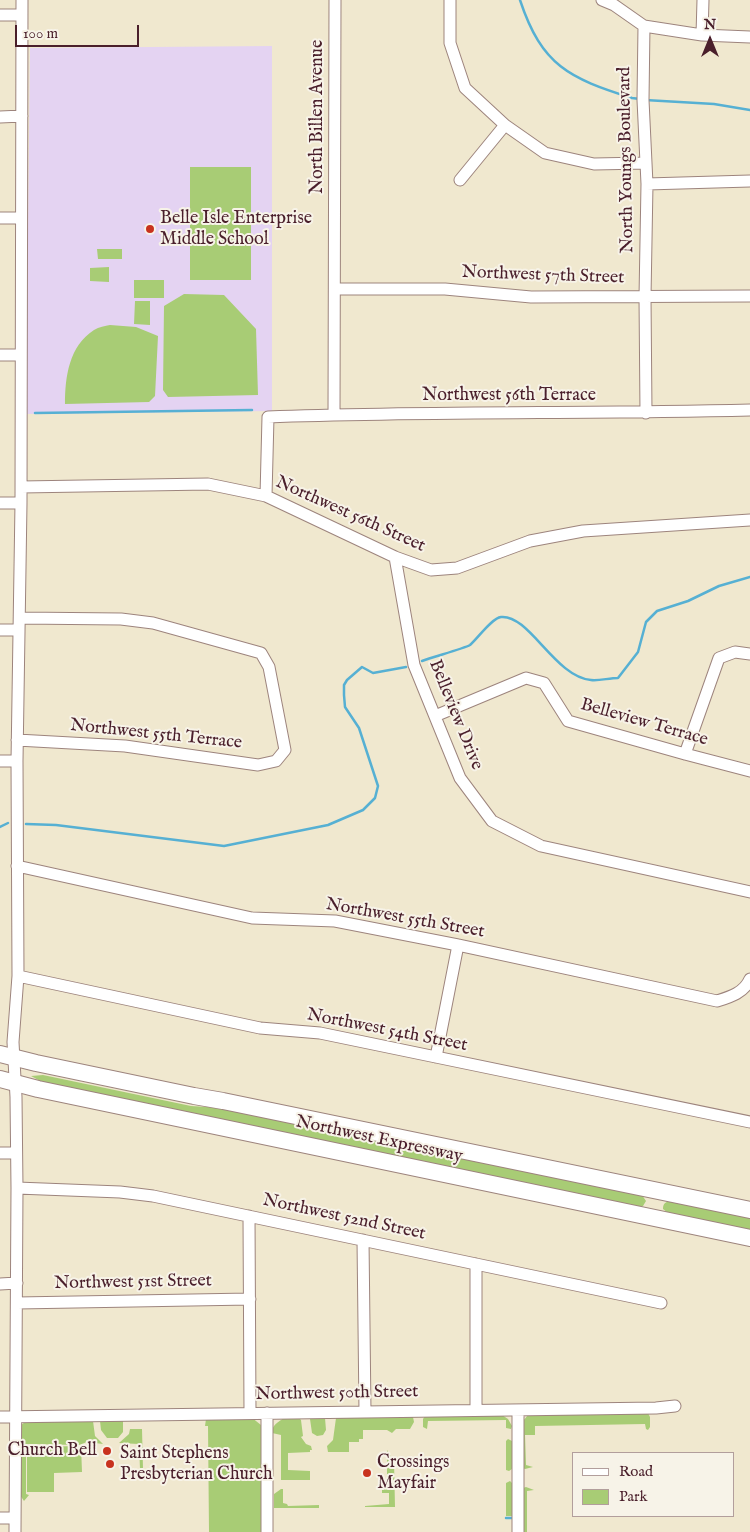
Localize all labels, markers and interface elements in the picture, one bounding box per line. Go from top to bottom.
scale bar [18,15,141,47]
north arrow [685,15,735,65]
text: N [704,16,716,34]
text: 100 m [23,24,58,43]
street label: North Billen Avenue [307,40,329,194]
street label: North Youngs Boulevard [615,67,639,253]
place label: Belle Isle Enterprise Middle School [160,208,312,250]
marker: Belle Isle Enterprise Middle School [144,223,156,235]
street label: Northwest 57th Street [461,262,625,290]
street label: Northwest 56th Terrace [422,385,596,407]
street label: Northwest 56th Street [272,472,428,558]
street label: Belleview Drive [423,657,487,773]
street label: Belleview Terrace [578,694,710,752]
street label: Northwest 55th Terrace [69,715,243,755]
street label: Northwest 55th Street [324,894,486,944]
street label: Northwest 54th Street [305,1005,469,1057]
street label: Northwest Expressway [294,1112,464,1168]
street label: Northwest 52nd Street [261,1190,427,1246]
street label: Northwest 51st Street [54,1271,212,1295]
street label: Northwest 50th Street [255,1382,419,1406]
place label: Church Bell [7,1440,97,1462]
place label: Saint Stephens Presbyterian Church [120,1443,273,1486]
marker: Church Bell [101,1445,113,1457]
place label: Crossings Mayfair [377,1452,449,1495]
legend [572,1452,735,1517]
marker: Saint Stephens Presbyterian Church [104,1458,116,1470]
text: Road [619,1462,653,1481]
marker: Crossings Mayfair [361,1467,373,1479]
text: Park [619,1487,648,1506]

